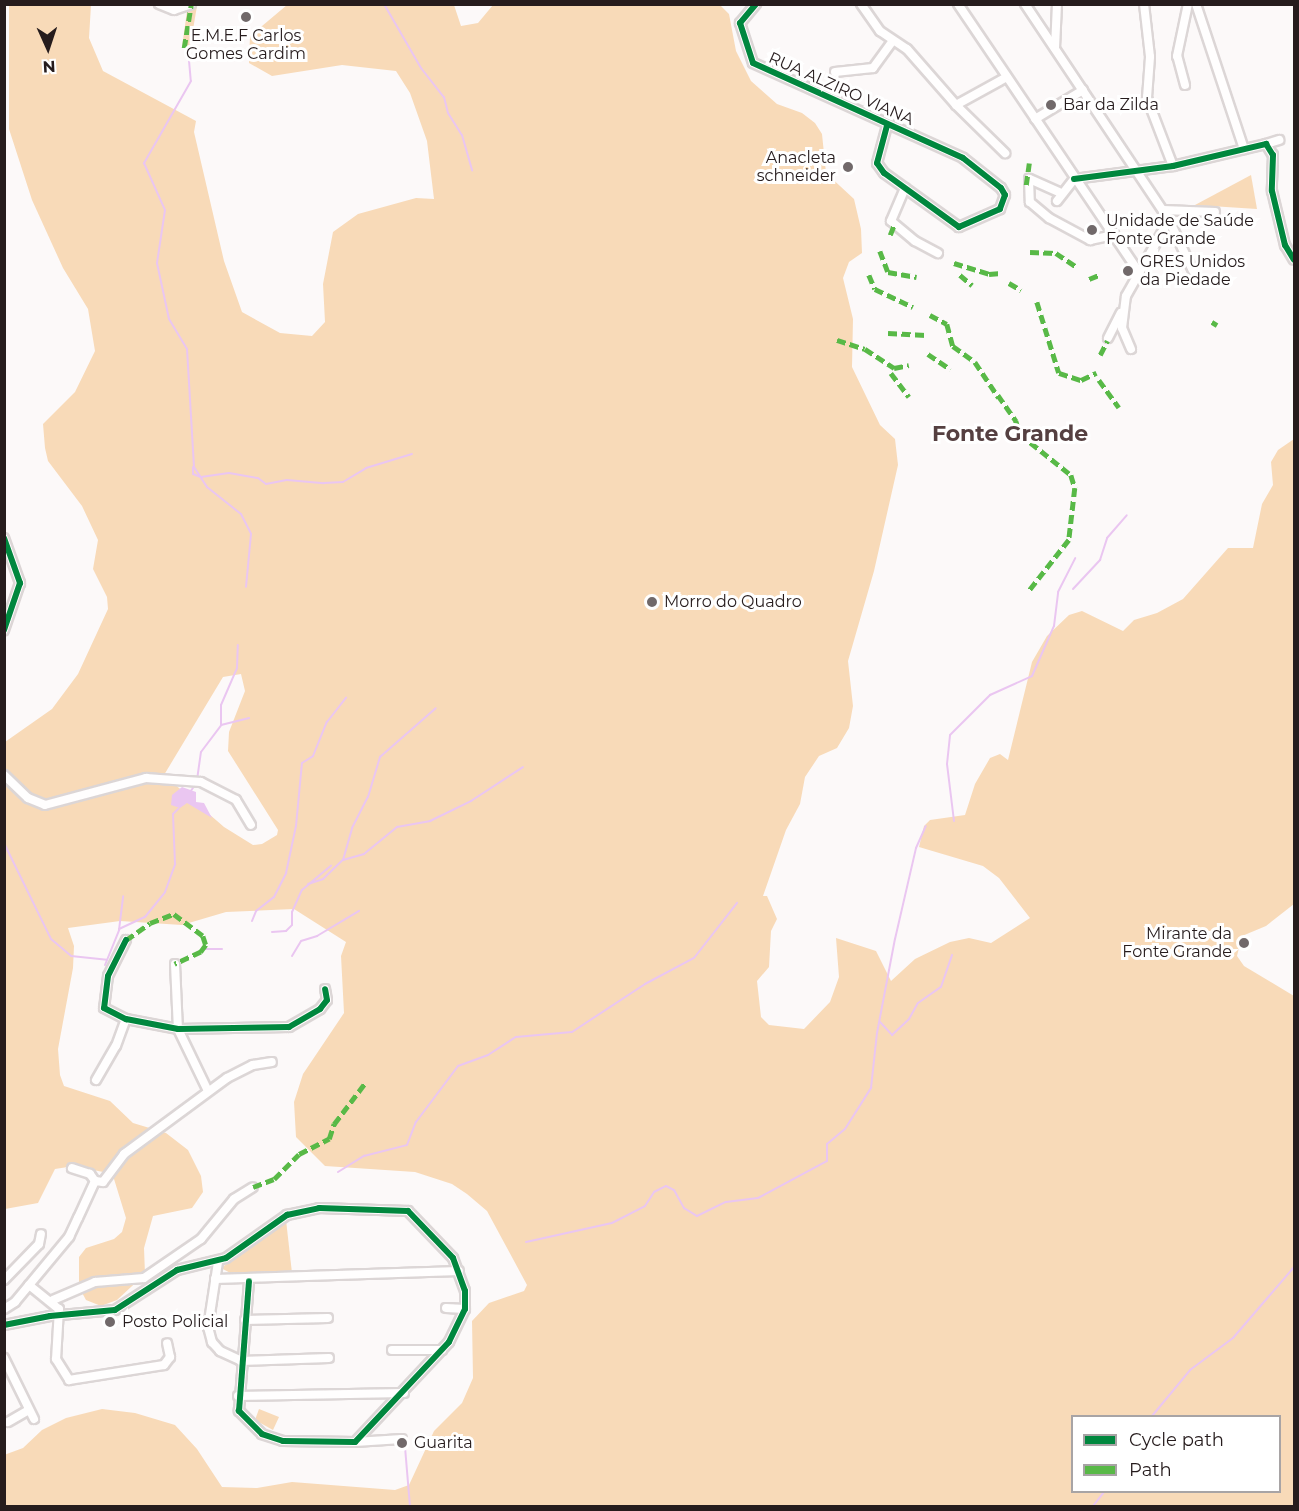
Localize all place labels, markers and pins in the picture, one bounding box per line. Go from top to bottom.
marker: E.M.E.F Carlos Gomes Cardim [239,10,253,24]
place label: E.M.E.F Carlos Gomes Cardim [186,26,306,64]
place label: Bar da Zilda [1063,95,1159,115]
marker: Bar da Zilda [1044,98,1058,112]
place label: Anacleta schneider [757,148,836,186]
marker: Anacleta schneider [841,160,855,174]
place label: Unidade de Saúde Fonte Grande [1106,211,1254,249]
marker: Unidade de Saúde Fonte Grande [1083,221,1101,239]
place label: GRES Unidos da Piedade [1140,252,1245,290]
marker: GRES Unidos da Piedade [1121,264,1135,278]
place label: Morro do Quadro [664,592,802,612]
marker: Morro do Quadro [645,595,659,609]
place label: Mirante da Fonte Grande [1122,924,1232,962]
marker: Mirante da Fonte Grande [1237,936,1251,950]
place label: Posto Policial [122,1312,228,1332]
marker: Posto Policial [103,1315,117,1329]
place label: Guarita [414,1433,473,1453]
marker: Guarita [395,1436,409,1450]

